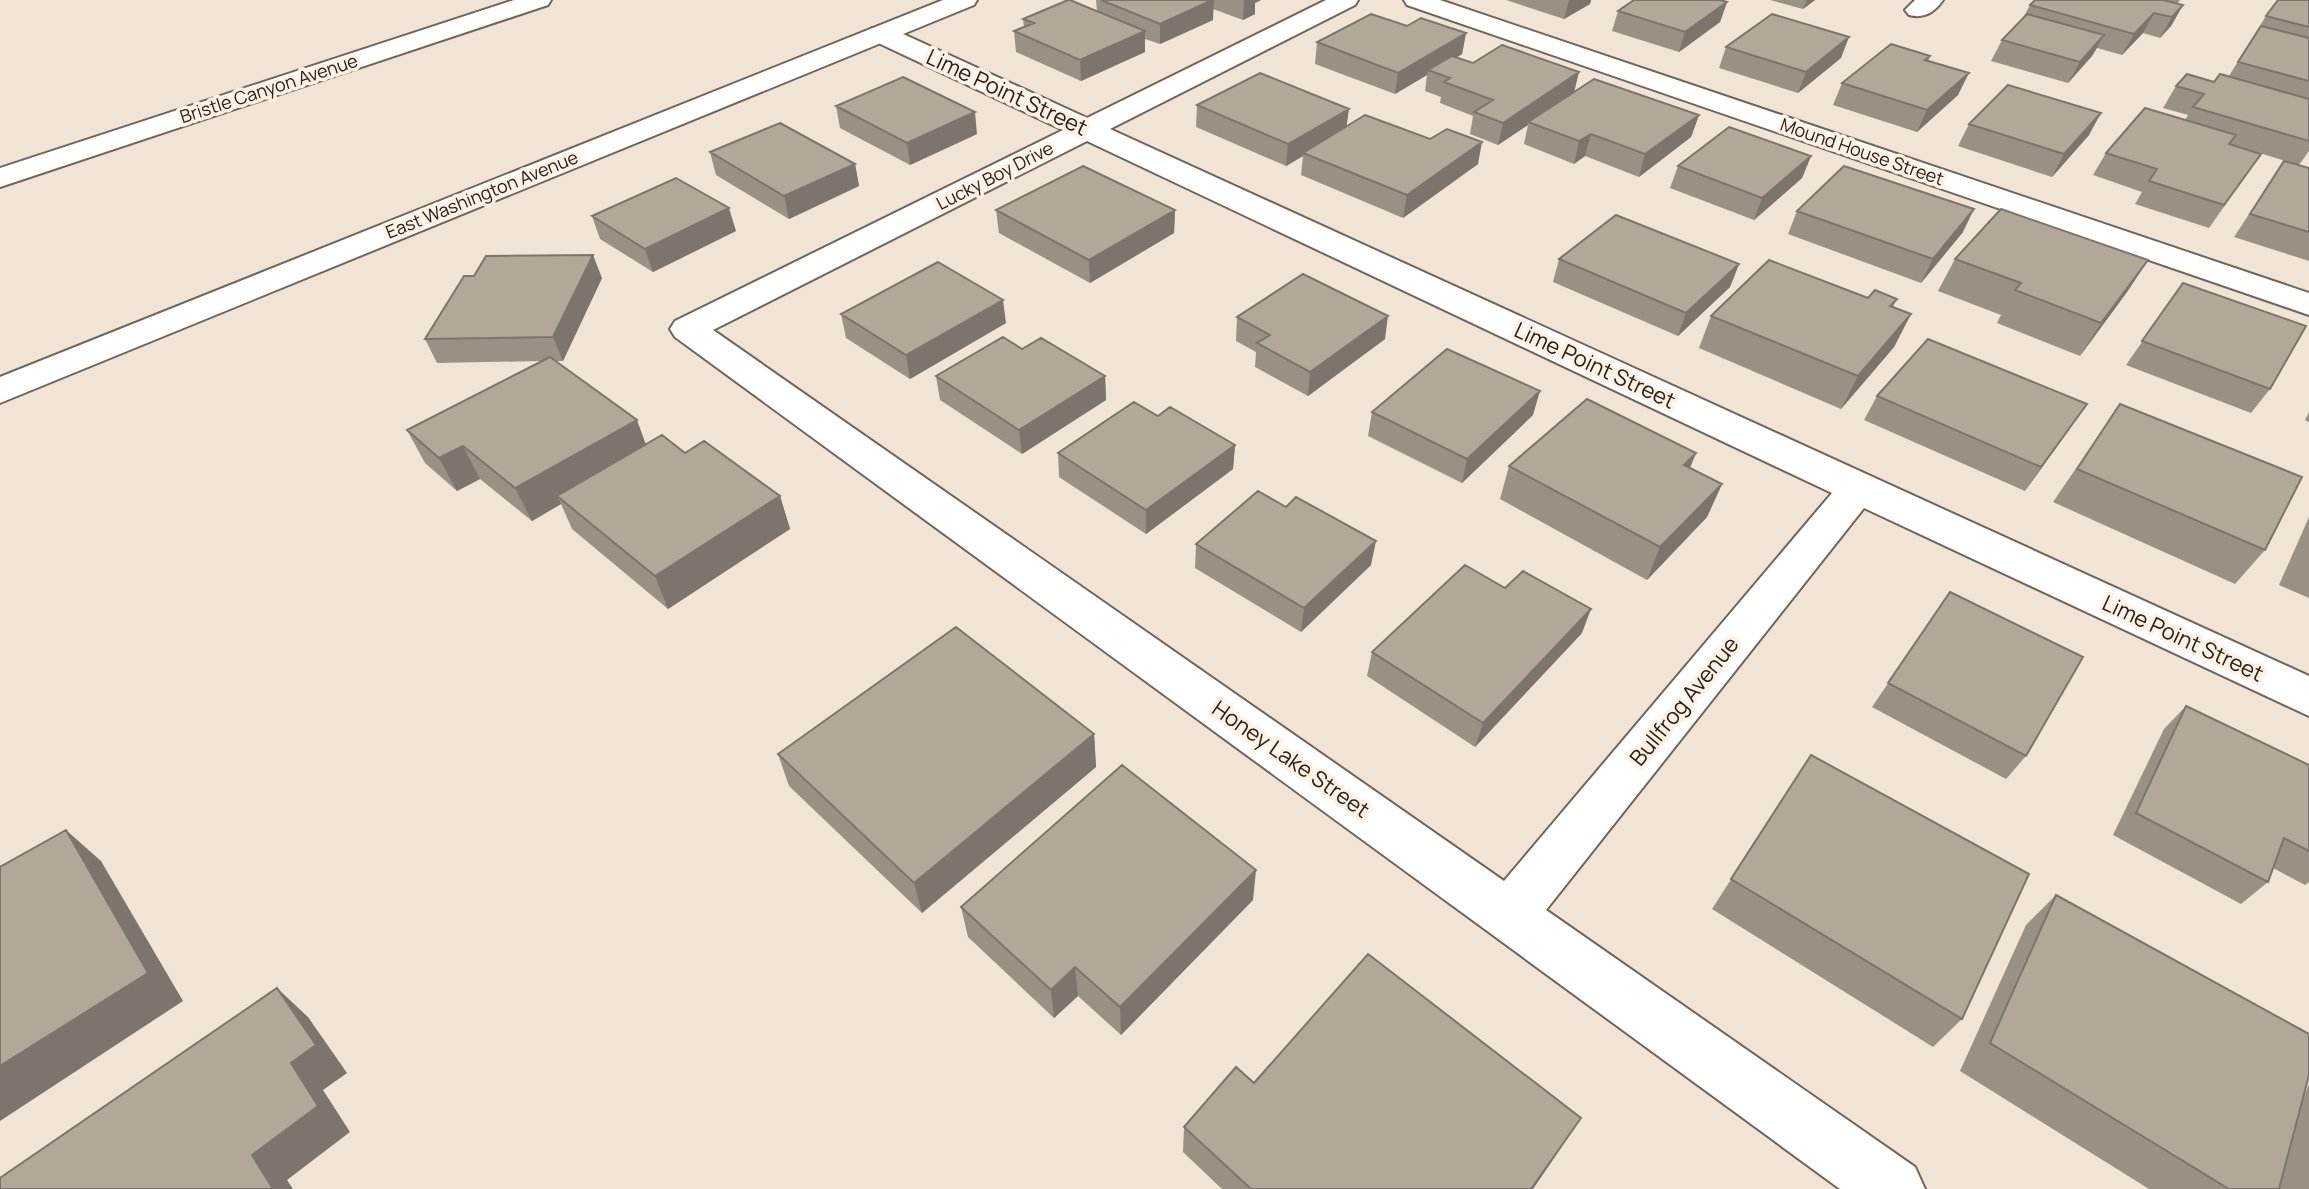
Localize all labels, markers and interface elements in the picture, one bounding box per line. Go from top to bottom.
street label: Lime Point Street [922,42,1093,143]
street label: Bristle Canyon Avenue [177,48,361,128]
street label: Mound House Street [1777,112,1947,190]
street label: Lucky Boy Drive [932,135,1057,215]
street label: East Washington Avenue [382,144,581,244]
street label: Lime Point Street [1510,315,1681,416]
street label: Lime Point Street [2098,588,2269,689]
street label: Bullfrog Avenue [1623,630,1745,772]
street label: Honey Lake Street [1206,693,1376,825]

